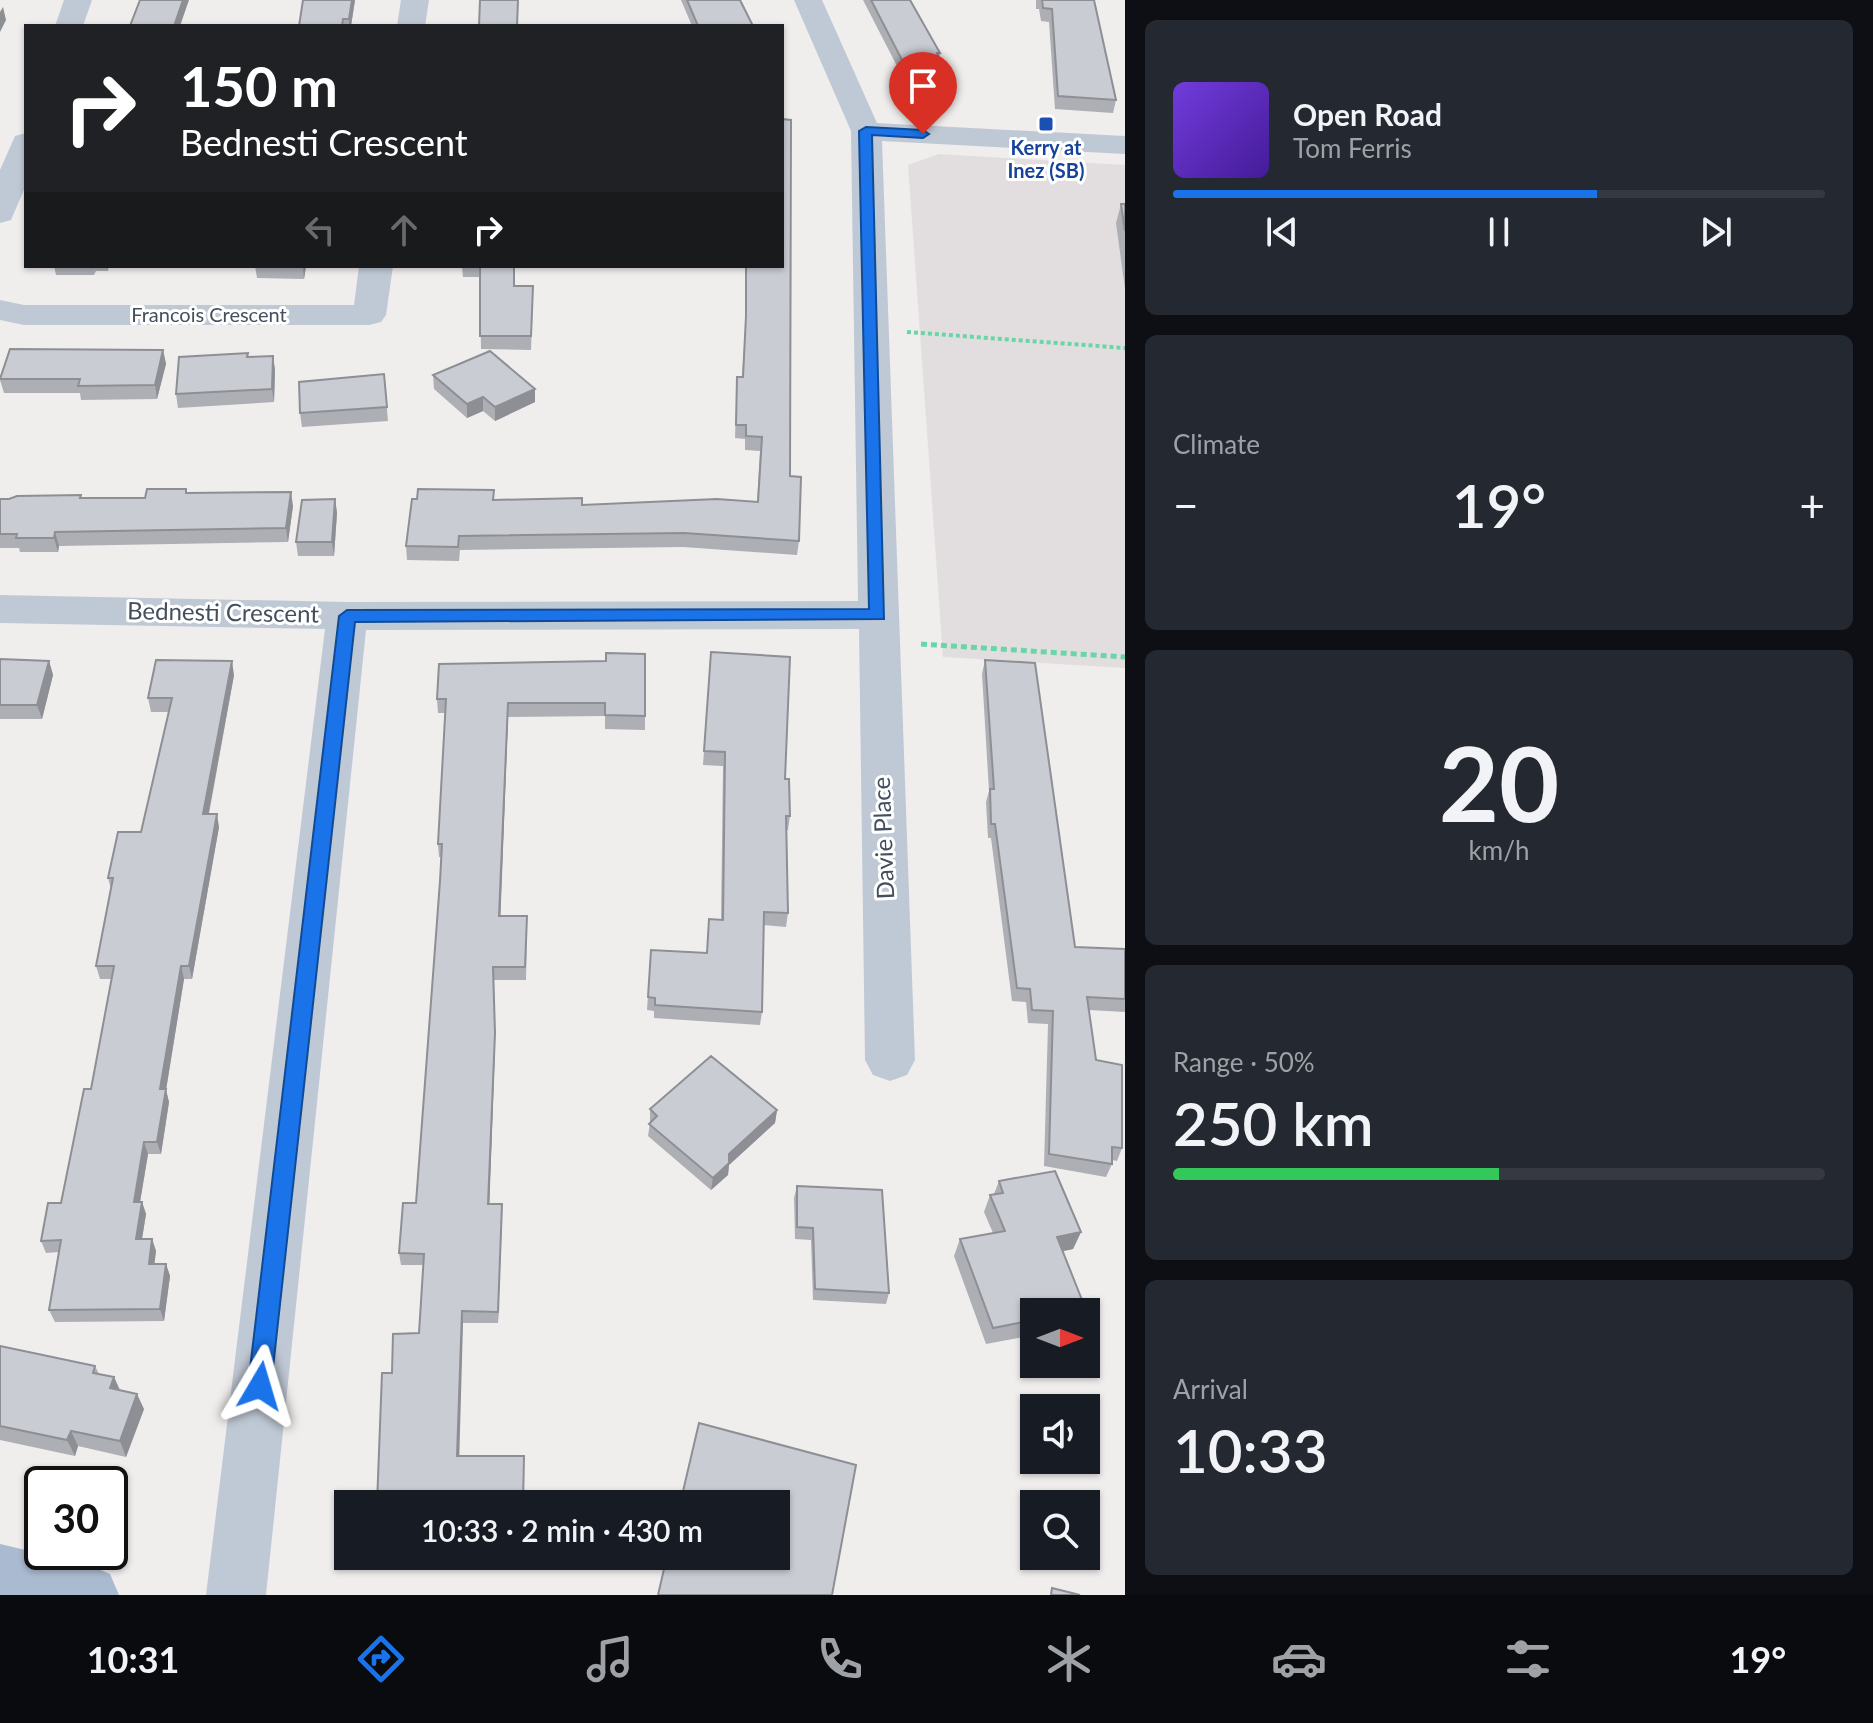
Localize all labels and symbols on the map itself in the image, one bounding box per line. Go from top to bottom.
pin [889,52,957,134]
marker: Kerry at Inez (SB) [1037,115,1055,133]
place label: Kerry at Inez (SB) [1008,135,1084,182]
street label: Francois Crescent [131,302,287,326]
street label: Bednesti Crescent [127,595,320,628]
street label: Davie Place [866,776,899,900]
north arrow [1020,1298,1100,1378]
position arrow [218,1344,302,1428]
speed limit sign: 30 [24,1466,128,1570]

